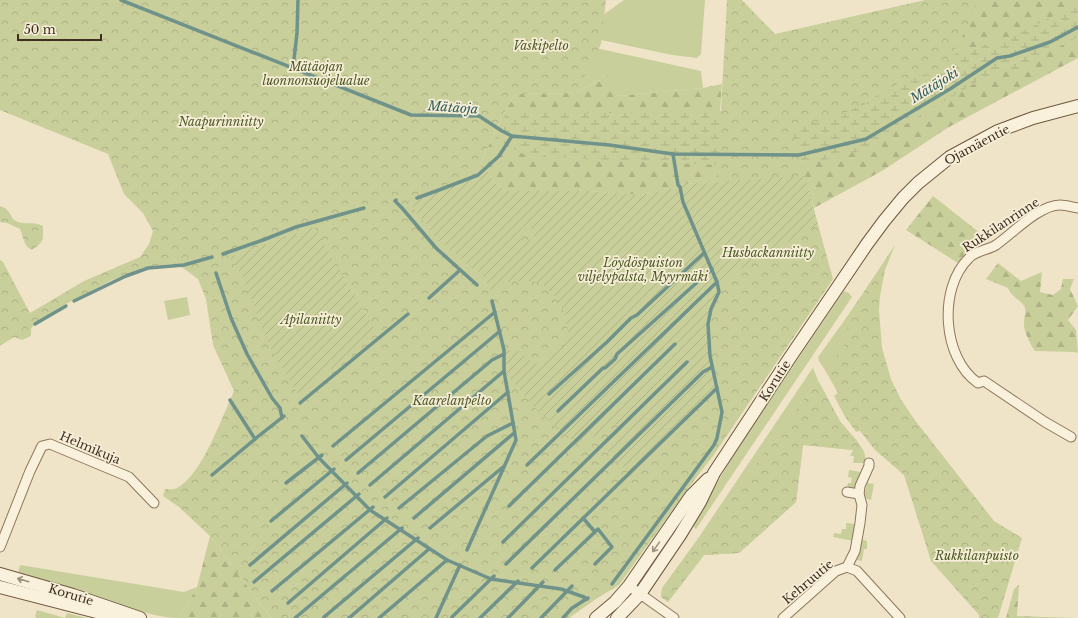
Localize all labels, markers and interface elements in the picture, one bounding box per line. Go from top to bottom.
scale bar [18,16,101,42]
text: 50 m [24,22,56,37]
park label: Vaskipelto [513,38,569,53]
park label: Mätäojan luonnonsuojelualue [262,59,370,88]
water label: Mätäjoki [906,64,962,108]
water label: Mätäoja [426,97,479,118]
park label: Naapurinniitty [177,114,264,129]
street label: Ojamäentie [942,121,1012,168]
street label: Rukkilanrinne [960,194,1042,255]
park label: Husbackanniitty [721,245,815,260]
park label: Löydöspuiston viljelypalsta, Myyrmäki [578,255,709,284]
park label: Apilaniitty [279,312,342,327]
street label: Korutie [756,357,793,404]
park label: Kaarelanpelto [412,393,491,408]
street label: Helmikuja [58,428,123,467]
one-way arrow [652,542,660,553]
park label: Rukkilanpuisto [934,548,1019,563]
street label: Kehruutie [779,556,836,607]
one-way arrow [17,576,30,584]
street label: Korutie [47,581,96,608]

